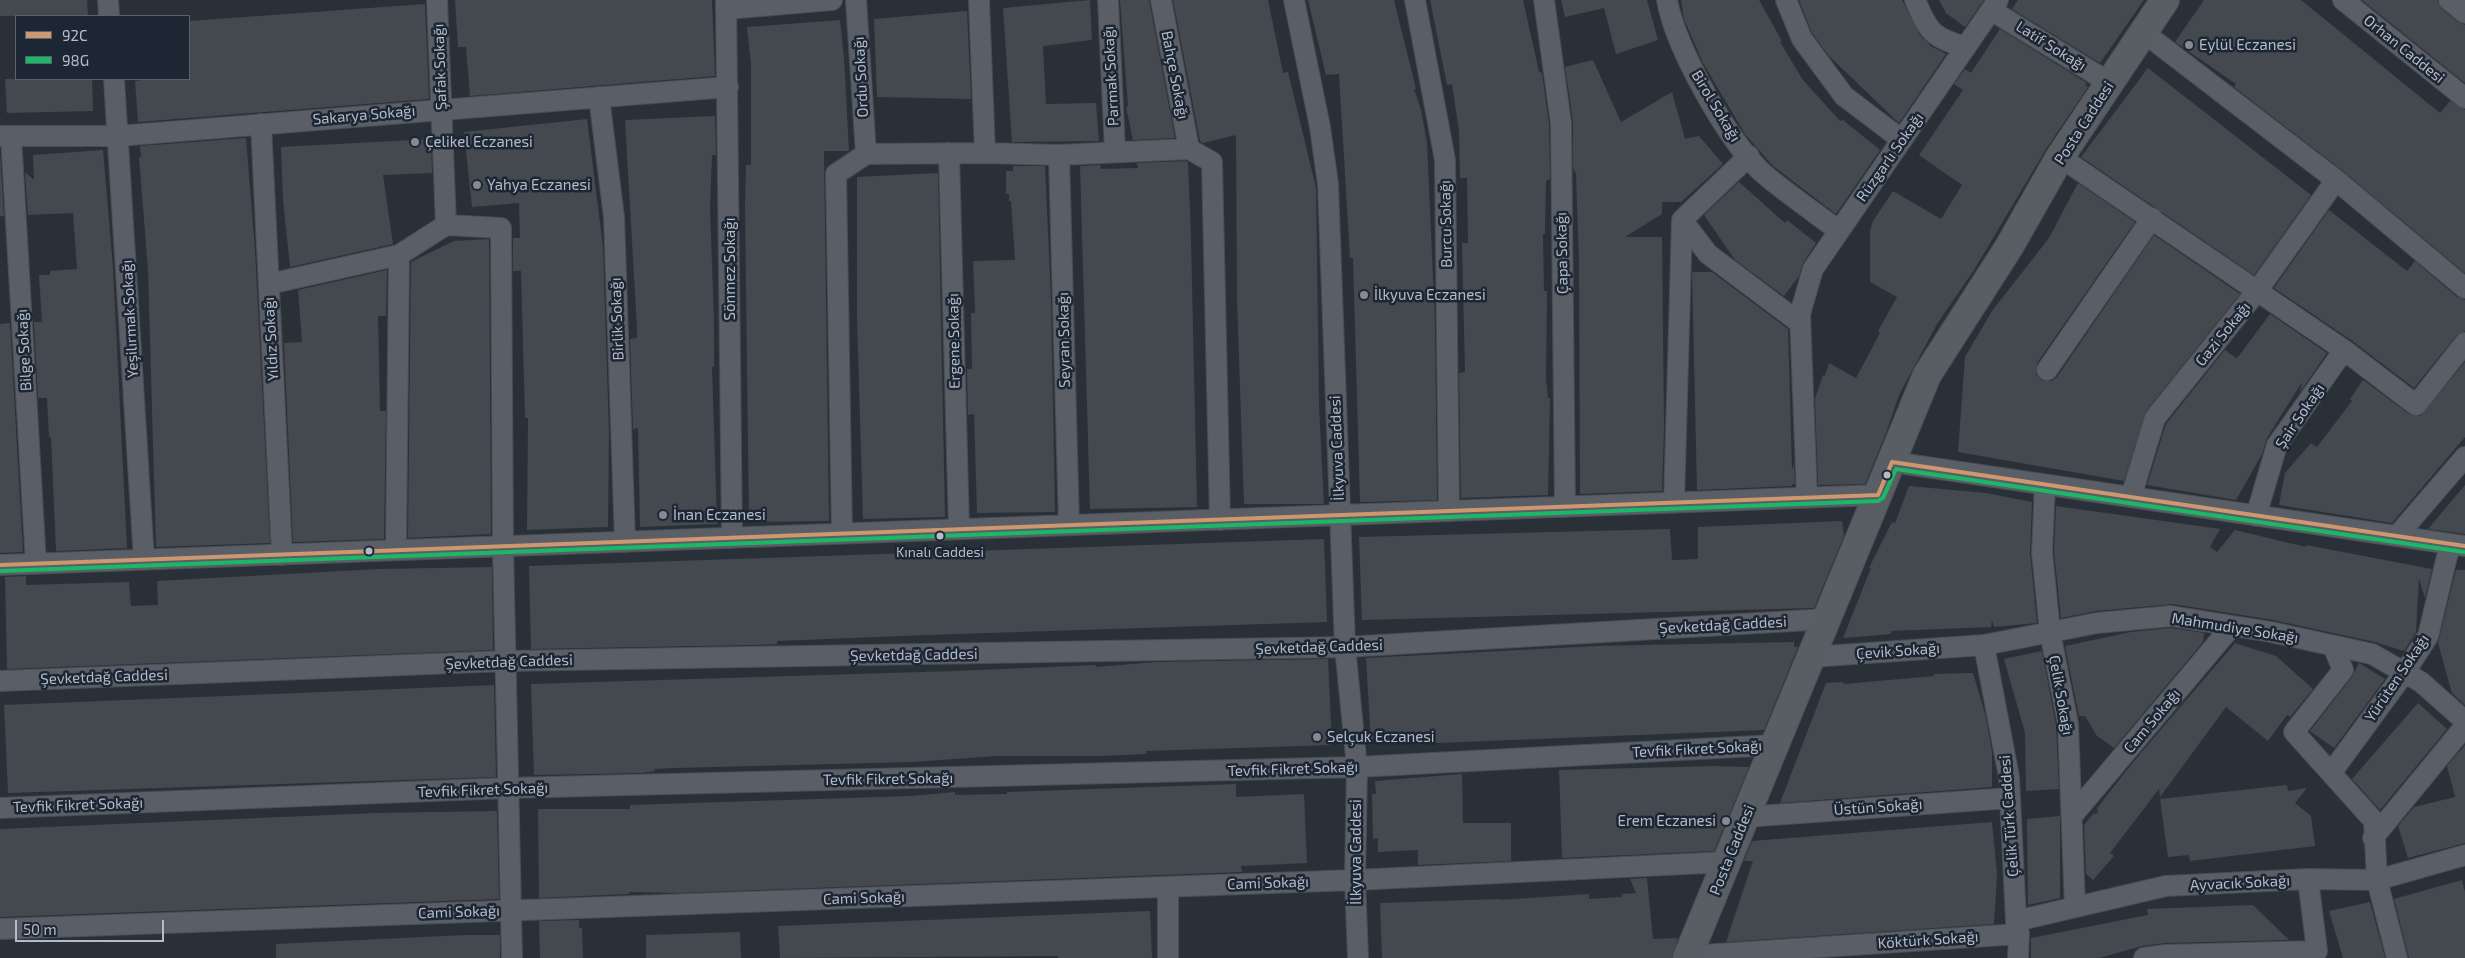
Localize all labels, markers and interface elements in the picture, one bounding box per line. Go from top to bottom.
street label: Orhan Caddesi [2360,11,2448,87]
legend [15,15,190,80]
street label: Latif Sokağı [2013,17,2089,75]
street label: Şafak Sokağı [429,23,451,111]
street label: Parmak Sokağı [1099,25,1123,127]
text: 92C [62,26,88,44]
street label: Bahçe Sokağı [1158,29,1192,121]
street label: Ordu Sokağı [850,36,872,118]
place label: Eylül Eczanesi [2199,36,2296,54]
marker: Eylül Eczanesi [2183,39,2195,51]
text: 98G [62,51,89,69]
street label: Birol Sokağı [1688,67,1744,145]
street label: Posta Caddesi [2050,78,2118,168]
street label: Sakarya Sokağı [312,102,416,128]
street label: Rüzgarlı Sokağı [1853,109,1927,205]
place label: Çelikel Eczanesi [425,133,533,151]
marker: Çelikel Eczanesi [409,136,421,148]
place label: Yahya Eczanesi [487,176,591,194]
marker: Yahya Eczanesi [471,179,483,191]
street label: Burcu Sokağı [1436,180,1456,268]
street label: Çapa Sokağı [1552,212,1572,294]
street label: Sönmez Sokağı [721,218,739,320]
street label: Yeşilırmak Sokağı [118,259,142,379]
street label: Birlik Sokağı [607,277,627,361]
place label: İlkyuva Eczanesi [1374,286,1486,304]
marker: İlkyuva Eczanesi [1358,289,1370,301]
street label: Seyran Sokağı [1054,292,1074,388]
street label: Ergene Sokağı [944,293,964,389]
street label: Yıldız Sokağı [260,297,282,381]
street label: Gazi Sokağı [2192,298,2254,370]
street label: Bilge Sokağı [13,309,35,391]
street label: Şair Sokağı [2272,380,2328,452]
street label: İlkyuva Caddesi [1326,395,1348,501]
unlabelled marker [1882,470,1892,480]
place label: İnan Eczanesi [673,506,766,524]
marker: İnan Eczanesi [657,509,669,521]
marker: Kınalı Caddesi [935,531,945,541]
place label: Kınalı Caddesi [896,544,984,560]
unlabelled marker [364,546,374,556]
street label: Mahmudiye Sokağı [2170,609,2300,647]
street label: Şevketdağ Caddesi [1659,613,1787,637]
street label: Yürüten Sokağı [2361,631,2433,725]
street label: Şevketdağ Caddesi [1255,636,1383,658]
street label: Çevik Sokağı [1855,639,1941,663]
street label: Şevketdağ Caddesi [850,645,978,665]
street label: Şevketdağ Caddesi [445,651,573,673]
street label: Çelik Sokağı [2045,654,2077,736]
street label: Şevketdağ Caddesi [40,666,168,688]
street label: Cam Sokağı [2120,685,2184,757]
place label: Selçuk Eczanesi [1327,728,1435,746]
marker: Selçuk Eczanesi [1311,731,1323,743]
street label: Tevfik Fikret Sokağı [1631,737,1763,761]
street label: Çelik Türk Caddesi [1996,754,2022,878]
street label: Tevfik Fikret Sokağı [1228,758,1358,780]
street label: Tevfik Fikret Sokağı [823,769,953,789]
street label: Tevfik Fikret Sokağı [418,779,548,801]
street label: Tevfik Fikret Sokağı [13,794,143,816]
street label: Üstün Sokağı [1833,795,1923,819]
street label: İlkyuva Caddesi [1347,799,1365,905]
street label: Posta Caddesi [1706,802,1758,898]
place label: Erem Eczanesi [1618,812,1716,830]
marker: Erem Eczanesi [1720,815,1732,827]
street label: Ayvacık Sokağı [2190,871,2290,895]
street label: Cami Sokağı [1227,873,1309,893]
street label: Cami Sokağı [823,888,905,908]
street label: Cami Sokağı [418,902,500,922]
scale bar [18,910,166,942]
text: 50 m [23,920,57,938]
street label: Köktürk Sokağı [1877,927,1979,953]

